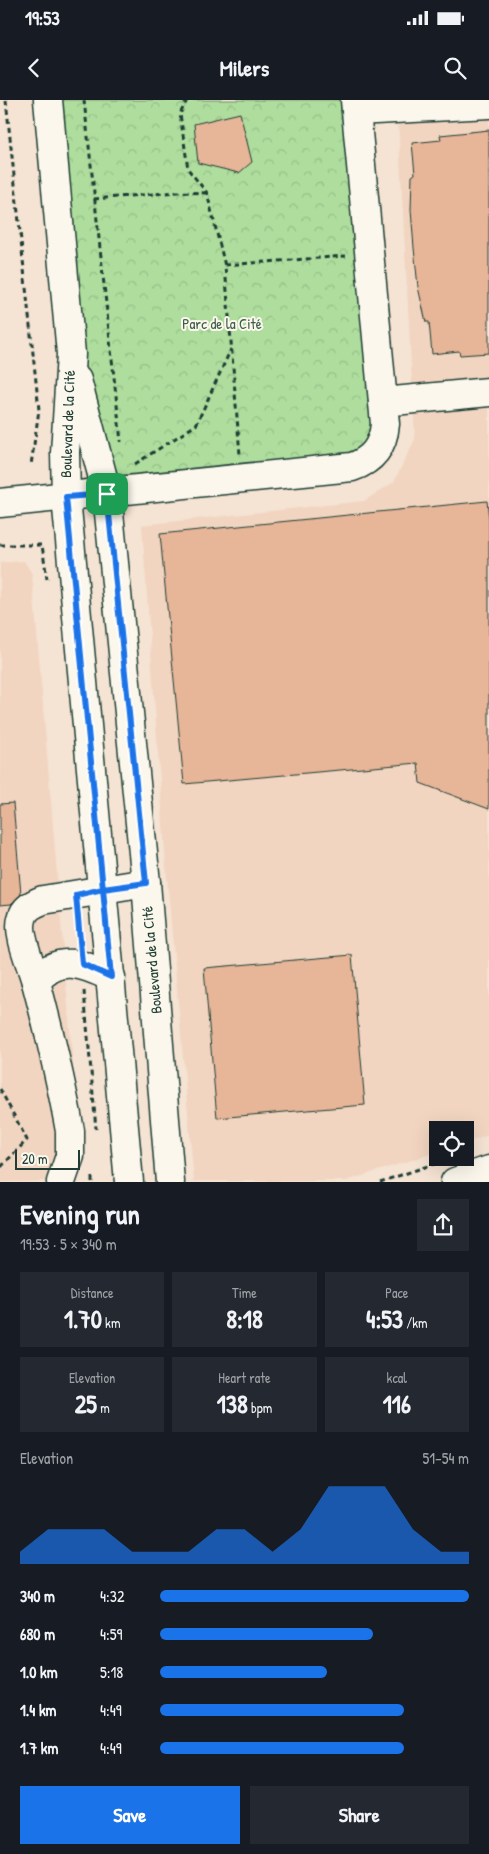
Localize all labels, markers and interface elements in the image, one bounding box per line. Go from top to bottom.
text: 19:53 [25,5,60,31]
text: Milers [220,53,269,83]
icon: back [20,54,48,82]
icon: search [441,54,469,82]
park label: Parc de la Cité [182,313,262,334]
street label: Boulevard de la Cité [55,370,80,478]
pin [86,473,128,515]
icon: arrive [93,480,121,508]
street label: Boulevard de la Cité [136,905,167,1015]
map controls [429,1121,474,1166]
button: locate [429,1121,474,1166]
scale bar [15,1146,80,1170]
text: 20 m [22,1149,48,1168]
text: Evening run [20,1195,140,1233]
button: share [417,1199,469,1251]
text: 19:53 · 5 × 340 m [20,1233,117,1255]
text: Distance [71,1283,114,1302]
text: Time [232,1283,257,1302]
text: Pace [385,1283,408,1302]
text: 1.70 [64,1302,102,1336]
text: 8:18 [226,1302,263,1336]
text: 4:53 [366,1302,403,1336]
text: km [102,1313,120,1332]
text: /km [403,1313,428,1332]
text: Elevation [69,1368,115,1387]
text: Heart rate [218,1368,271,1387]
text: kcal [387,1368,407,1387]
text: 25 [75,1387,97,1421]
text: 138 [217,1387,248,1421]
text: 116 [383,1387,411,1421]
text: m [97,1398,110,1417]
text: bpm [248,1398,272,1417]
text: Elevation [20,1447,73,1469]
text: 51–54 m [422,1447,469,1469]
text: 340 m [20,1585,55,1607]
text: 4:32 [100,1585,124,1607]
text: 680 m [20,1623,55,1645]
text: 4:59 [100,1623,122,1645]
text: 1.0 km [20,1661,58,1683]
text: 5:18 [100,1661,123,1683]
text: 1.4 km [20,1699,56,1721]
text: 4:49 [100,1699,122,1721]
text: 1.7 km [20,1737,58,1759]
text: 4:49 [100,1737,122,1759]
button: Save [20,1786,240,1844]
button: Share [250,1786,469,1844]

